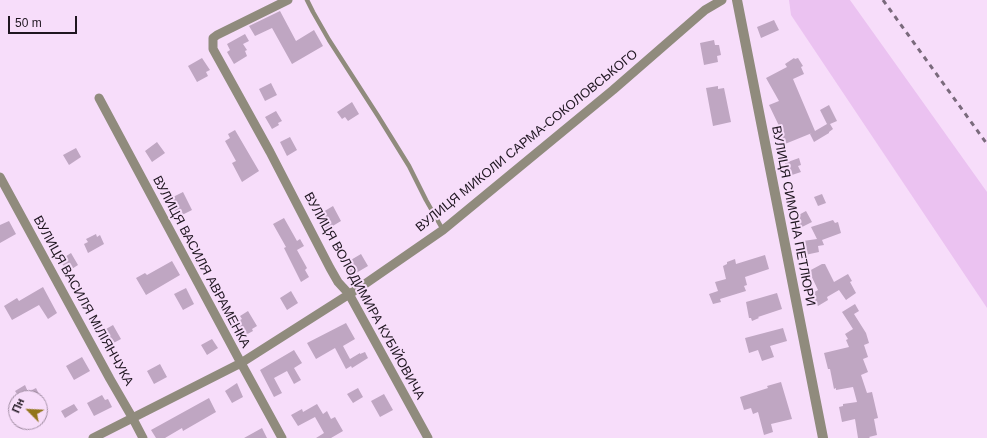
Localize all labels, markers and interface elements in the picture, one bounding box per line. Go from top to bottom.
scale bar [10,8,79,34]
text: 50 m [15,16,42,30]
street label: ВУЛИЦЯ МИКОЛИ САРМА-СОКОЛОВСЬКОГО [413,46,641,236]
street label: ВУЛИЦЯ СИМОНА ПЕТЛЮРИ [768,125,818,307]
street label: ВУЛИЦЯ ВАСИЛЯ АВРАМЕНКА [149,173,253,351]
street label: ВУЛИЦЯ ВОЛОДИМИРА КУБІЙОВИЧА [300,190,428,402]
street label: ВУЛИЦЯ ВАСИЛЯ МІЛІЯНЧУКА [30,213,136,389]
north arrow [8,390,48,430]
text: Пн [10,396,26,415]

